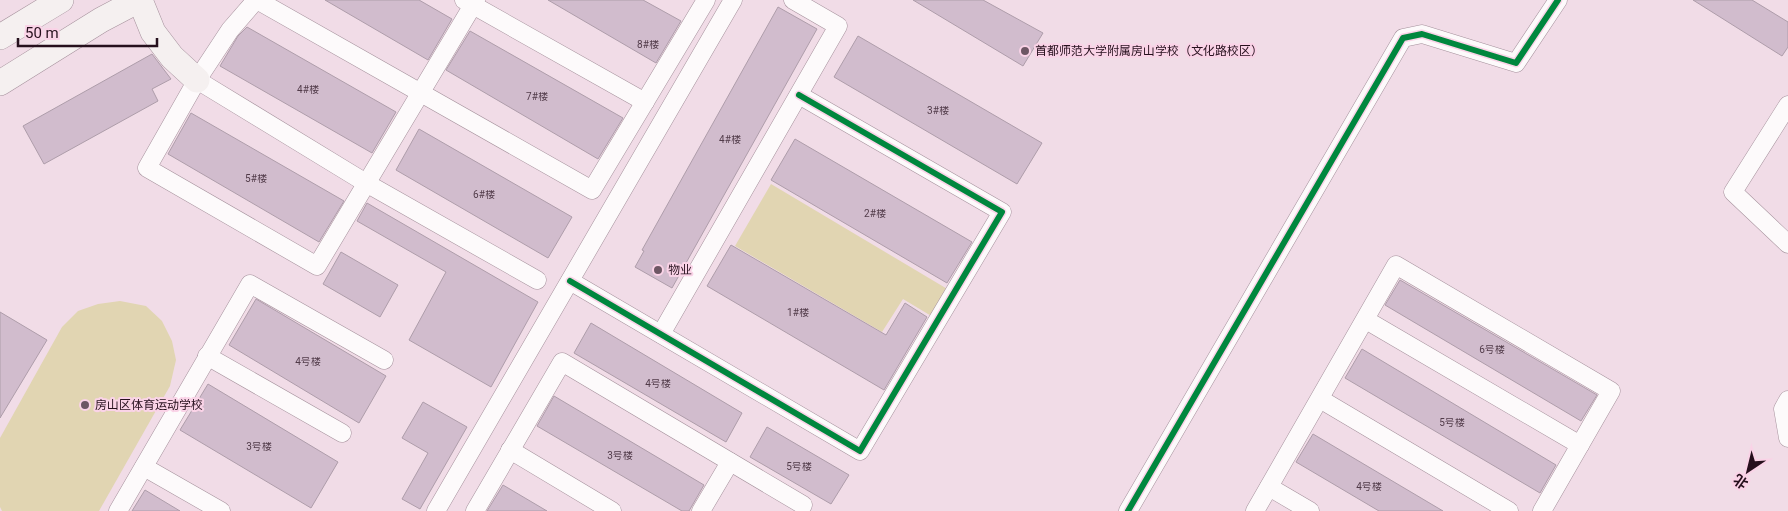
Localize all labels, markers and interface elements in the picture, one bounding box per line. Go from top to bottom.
scale bar [18,15,156,47]
text: 50 m [25,24,59,42]
house number: 8#楼 [637,39,659,50]
place label: 首都师范大学附属房山学校（文化路校区） [1035,44,1263,58]
marker: 首都师范大学附属房山学校（文化路校区） [1019,45,1031,57]
house number: 4#楼 [297,84,319,95]
house number: 7#楼 [526,91,548,102]
house number: 3#楼 [927,105,949,116]
house number: 4#楼 [719,134,741,145]
house number: 5#楼 [245,173,267,184]
house number: 6#楼 [473,189,495,200]
house number: 2#楼 [864,208,886,219]
place label: 物业 [668,263,692,277]
marker: 物业 [652,264,664,276]
house number: 1#楼 [787,307,809,318]
house number: 6号楼 [1479,344,1505,355]
house number: 4号楼 [295,356,321,367]
house number: 4号楼 [645,378,671,389]
place label: 房山区体育运动学校 [95,398,203,412]
marker: 房山区体育运动学校 [79,399,91,411]
house number: 5号楼 [1439,417,1465,428]
house number: 3号楼 [246,441,272,452]
north arrow [1723,446,1773,496]
house number: 3号楼 [607,450,633,461]
house number: 5号楼 [786,461,812,472]
text: 北 [1730,471,1751,492]
house number: 4号楼 [1356,481,1382,492]

